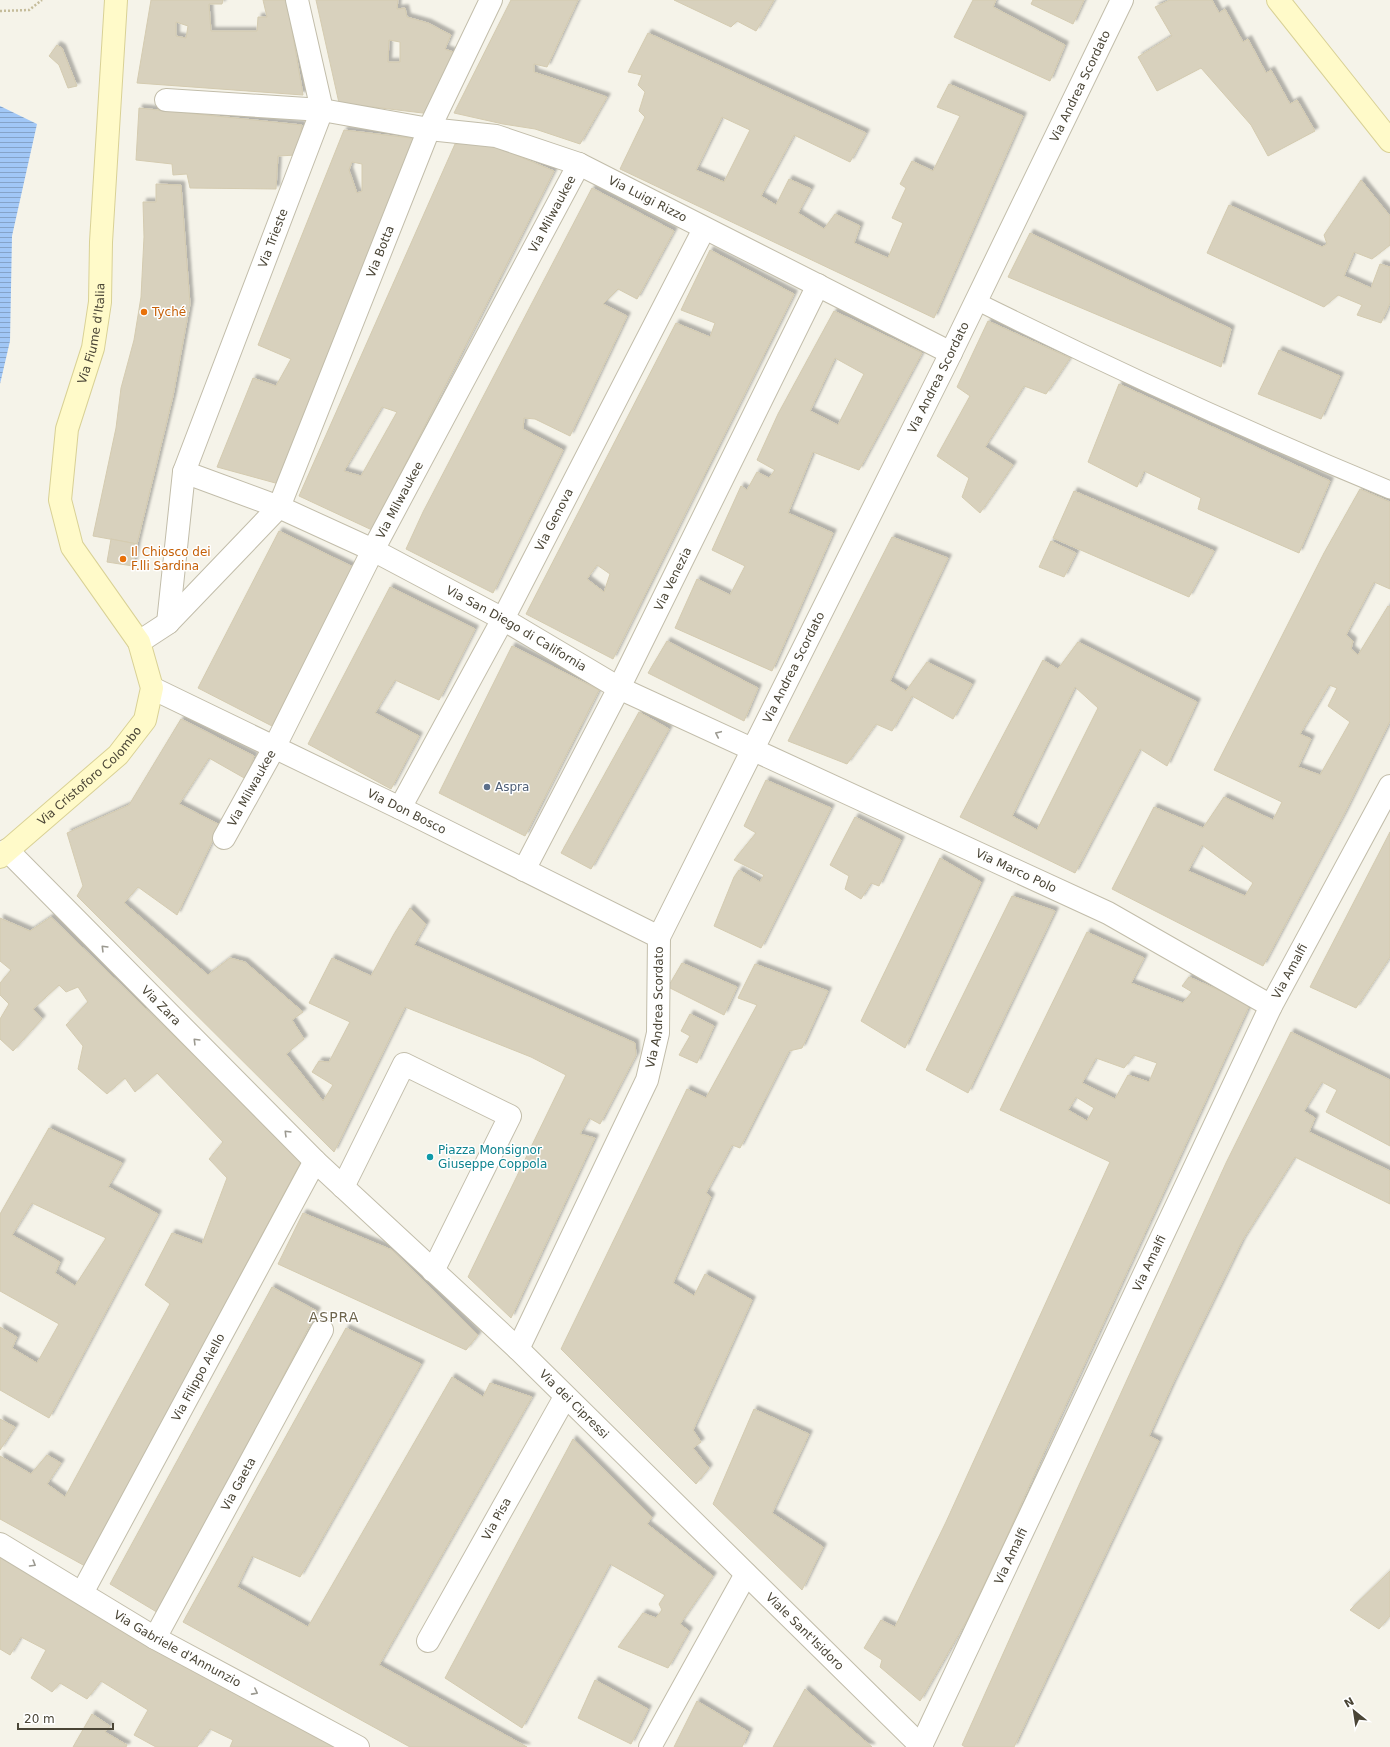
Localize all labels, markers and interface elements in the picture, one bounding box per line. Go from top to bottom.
street label: Via Andrea Scordato [1047,28,1113,144]
street label: Via Milwaukee [526,173,579,255]
street label: Via Luigi Rizzo [606,173,689,225]
street label: Via Trieste [256,207,291,270]
street label: Via Botta [364,224,397,280]
street label: Via Fiume d'Italia [75,283,107,386]
place label: Tyché [151,305,186,319]
marker: Tyché [139,307,149,317]
street label: Via Andrea Scordato [905,320,972,436]
street label: Via Milwaukee [373,459,426,541]
street label: Via Genova [532,486,576,553]
place label: Il Chiosco dei F.lli Sardina [131,545,211,573]
street label: Via Venezia [651,545,694,613]
marker: Il Chiosco dei F.lli Sardina [118,554,128,564]
street label: Via San Diego di California [444,583,589,674]
street label: Via Andrea Scordato [760,609,827,725]
street label: Via Cristoforo Colombo [35,724,144,828]
one-way arrow [714,731,722,739]
street label: Via Milwaukee [225,747,279,829]
place label: Aspra [495,780,529,794]
marker: Aspra [482,782,492,792]
street label: Via Don Bosco [365,786,448,837]
street label: Via Marco Polo [974,846,1059,895]
street label: Via Amalfi [1269,941,1310,1001]
one-way arrow [101,945,109,953]
street label: Via Andrea Scordato [643,946,666,1070]
street label: Via Zara [138,983,184,1028]
one-way arrow [193,1038,201,1046]
one-way arrow [284,1130,292,1138]
place label: Piazza Monsignor Giuseppe Coppola [438,1143,547,1171]
marker: Piazza Monsignor Giuseppe Coppola [425,1152,435,1162]
street label: Via Amalfi [1130,1233,1169,1294]
district label: ASPRA [309,1309,359,1325]
street label: Via Filippo Aiello [169,1331,228,1424]
street label: Via dei Cipressi [536,1367,612,1441]
street label: Via Gaeta [218,1455,259,1513]
street label: Via Pisa [479,1495,514,1543]
street label: Via Amalfi [991,1526,1030,1587]
one-way arrow [29,1559,36,1567]
street label: Viale Sant'Isidoro [763,1590,847,1673]
street label: Via Gabriele d'Annunzio [111,1608,243,1690]
one-way arrow [251,1687,258,1694]
north arrow [1334,1691,1374,1731]
text: N [1342,1695,1356,1711]
scale bar [18,1705,113,1731]
text: 20 m [24,1712,55,1726]

